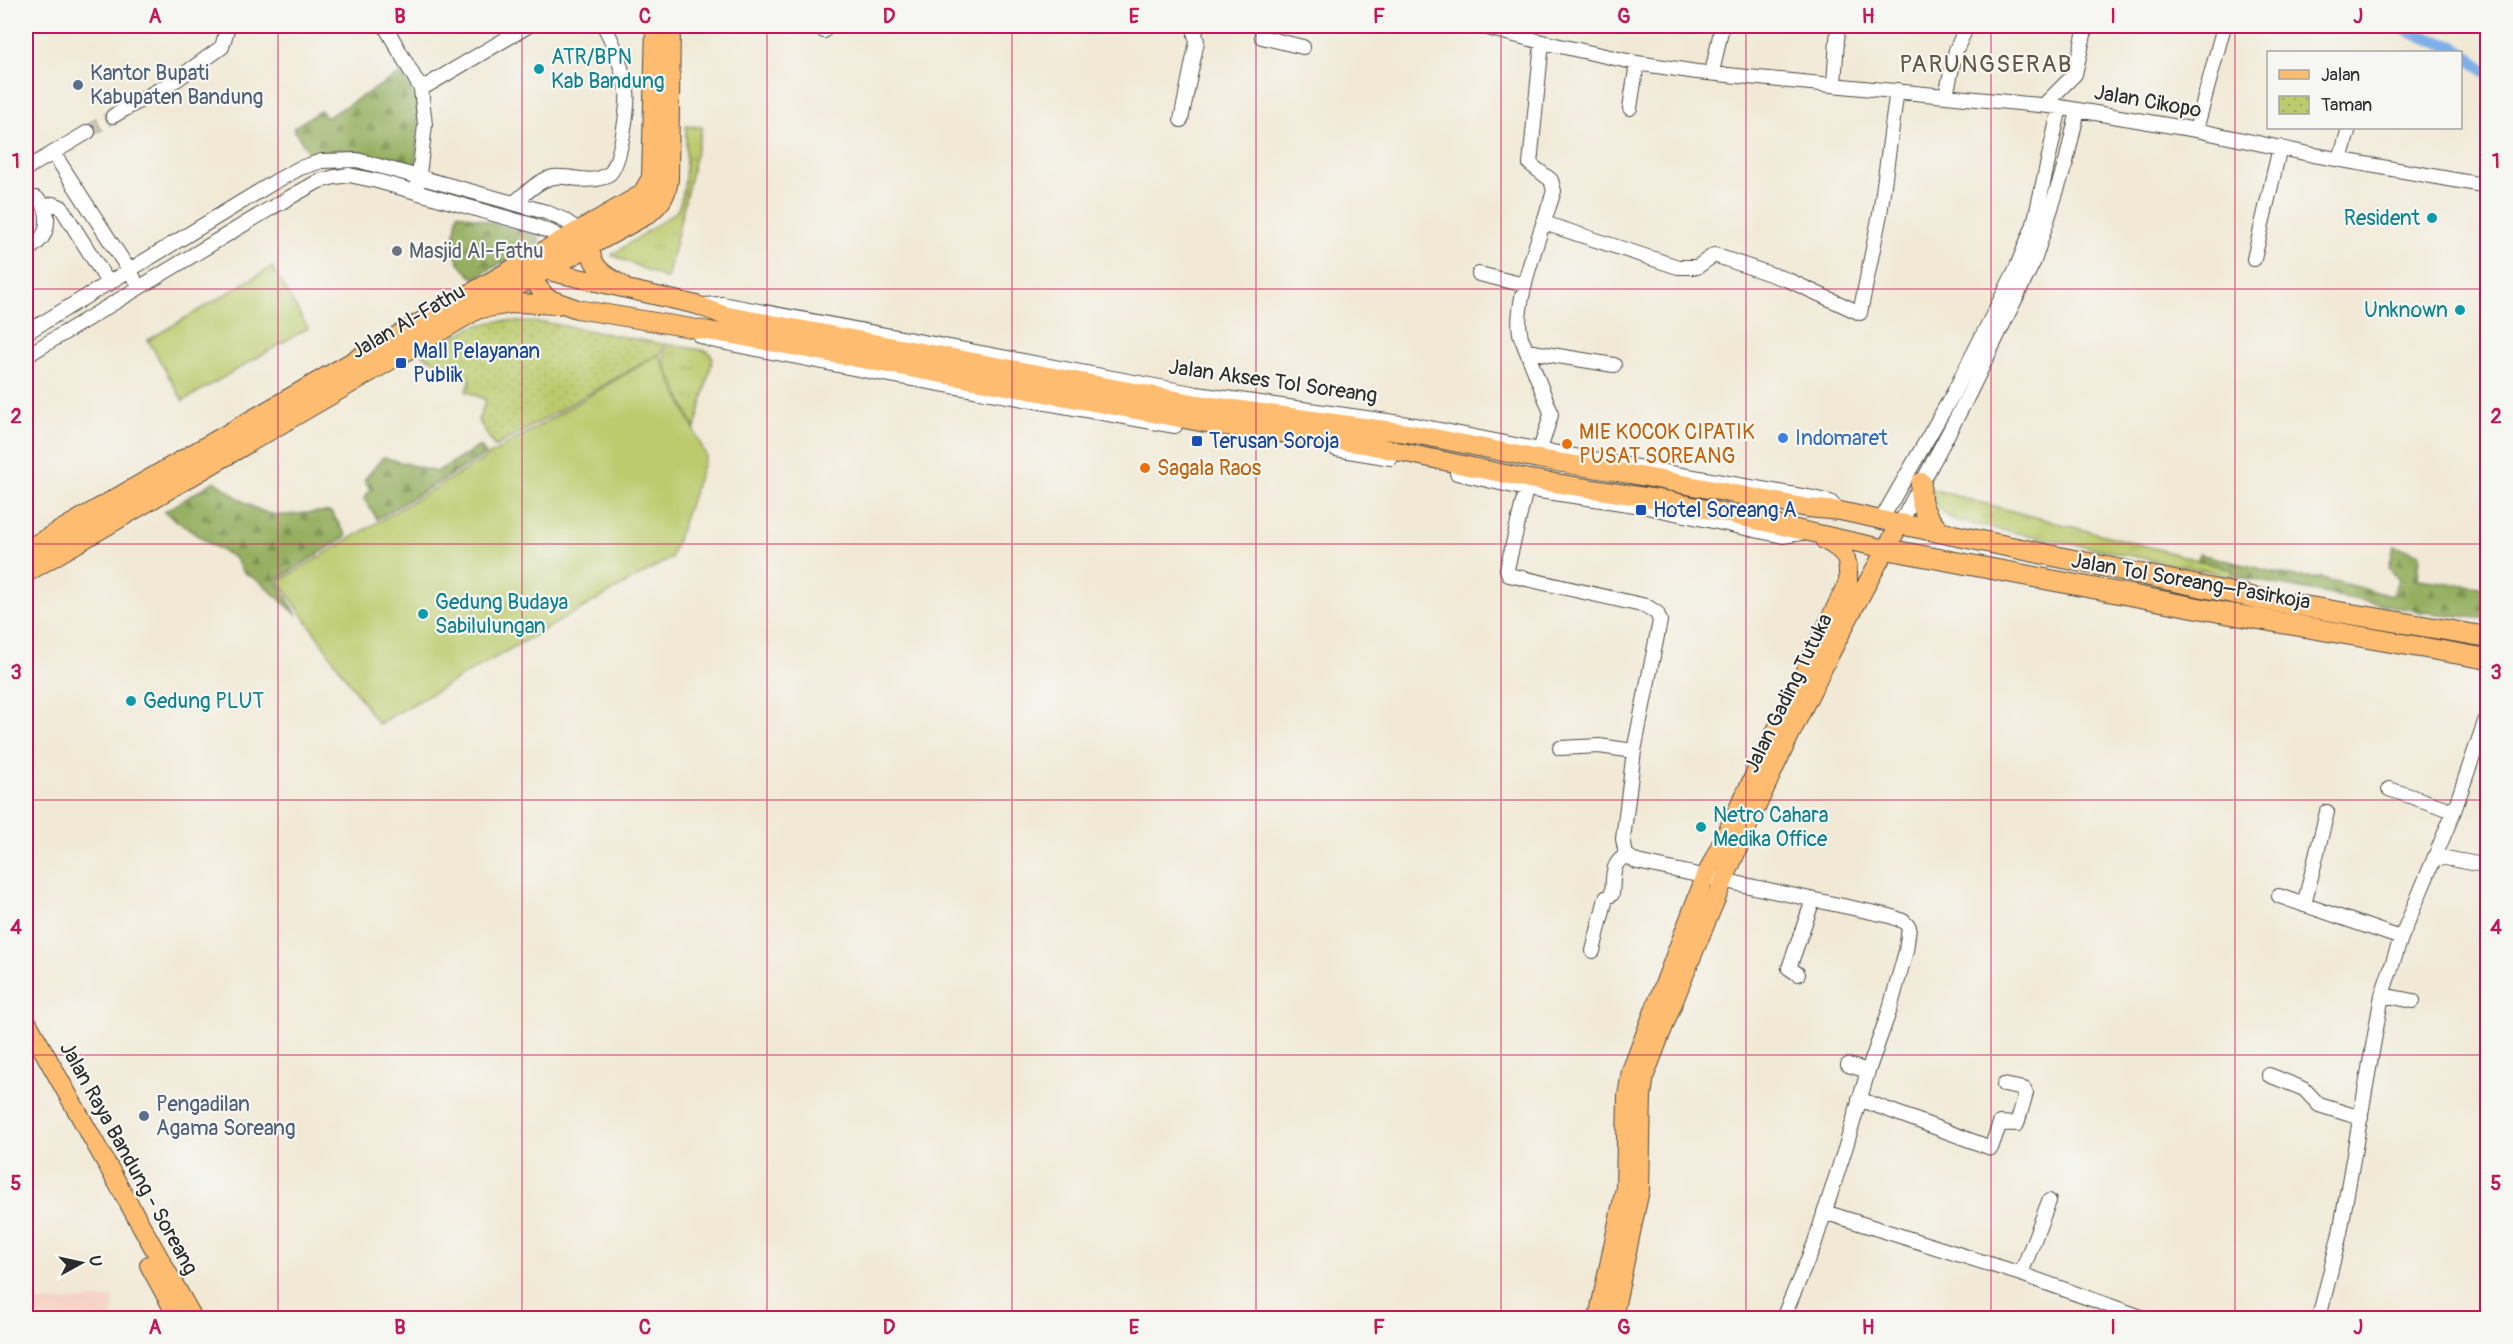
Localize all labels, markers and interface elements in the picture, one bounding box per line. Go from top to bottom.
text: A [149,4,162,29]
text: B [394,4,406,29]
text: C [639,4,651,29]
text: D [883,4,896,29]
text: E [1129,4,1140,29]
text: F [1373,4,1385,29]
text: G [1617,4,1631,29]
text: H [1862,4,1875,29]
text: I [2110,4,2116,29]
text: J [2353,4,2363,29]
place label: ATR/BPN Kab Bandung [551,44,665,95]
district label: PARUNGSERAB [1899,50,2073,79]
legend [2267,51,2462,129]
place label: Kantor Bupati Kabupaten Bandung [90,60,263,111]
marker: ATR/BPN Kab Bandung [532,62,546,76]
text: Jalan [2321,64,2360,87]
marker: Kantor Bupati Kabupaten Bandung [71,78,85,92]
street label: Jalan Cikopo [2092,79,2204,124]
text: Taman [2321,94,2372,117]
text: 1 [12,149,20,174]
text: 1 [2492,149,2500,174]
place label: Resident [2344,205,2421,232]
marker: Resident [2425,211,2439,225]
place label: Masjid Al-Fathu [409,238,544,265]
marker: Masjid Al-Fathu [390,244,404,258]
street label: Jalan Al-Fathu [346,278,470,365]
place label: Unknown [2364,297,2448,324]
marker: Unknown [2453,303,2467,317]
place label: Mall Pelayanan Publik [413,338,540,389]
street label: Jalan Akses Tol Soreang [1167,353,1379,410]
marker: Mall Pelayanan Publik [394,356,408,370]
text: 2 [10,404,22,429]
text: 2 [2490,404,2502,429]
place label: MIE KOCOK CIPATIK PUSAT SOREANG [1579,419,1755,470]
place label: Indomaret [1795,425,1888,452]
place label: Terusan Soroja [1209,428,1339,455]
marker: Indomaret [1776,431,1790,445]
marker: Terusan Soroja [1190,434,1204,448]
marker: MIE KOCOK CIPATIK PUSAT SOREANG [1560,437,1574,451]
place label: Sagala Raos [1157,455,1262,482]
marker: Sagala Raos [1138,461,1152,475]
place label: Hotel Soreang A [1653,497,1797,524]
marker: Hotel Soreang A [1634,503,1648,517]
street label: Jalan Tol Soreang–Pasirkoja [2069,547,2313,616]
place label: Gedung Budaya Sabilulungan [435,589,568,640]
marker: Gedung Budaya Sabilulungan [416,607,430,621]
street label: Jalan Gading Tutuka [1738,609,1839,777]
text: 3 [10,660,22,685]
text: 3 [2490,660,2502,685]
place label: Gedung PLUT [143,688,264,715]
marker: Gedung PLUT [124,694,138,708]
place label: Netro Cahara Medika Office [1713,802,1829,853]
marker: Netro Cahara Medika Office [1694,820,1708,834]
text: 4 [10,915,22,940]
text: 4 [2490,915,2502,940]
street label: Jalan Raya Bandung - Soreang [53,1037,204,1280]
place label: Pengadilan Agama Soreang [156,1091,295,1142]
marker: Pengadilan Agama Soreang [137,1109,151,1123]
text: 5 [11,1171,22,1196]
text: 5 [2491,1171,2502,1196]
north arrow [51,1233,111,1293]
text: U [84,1254,106,1268]
text: A [149,1315,162,1340]
text: B [394,1315,406,1340]
text: C [639,1315,651,1340]
text: D [883,1315,896,1340]
text: E [1129,1315,1140,1340]
text: F [1373,1315,1385,1340]
text: G [1617,1315,1631,1340]
text: H [1862,1315,1875,1340]
text: I [2110,1315,2116,1340]
text: J [2353,1315,2363,1340]

